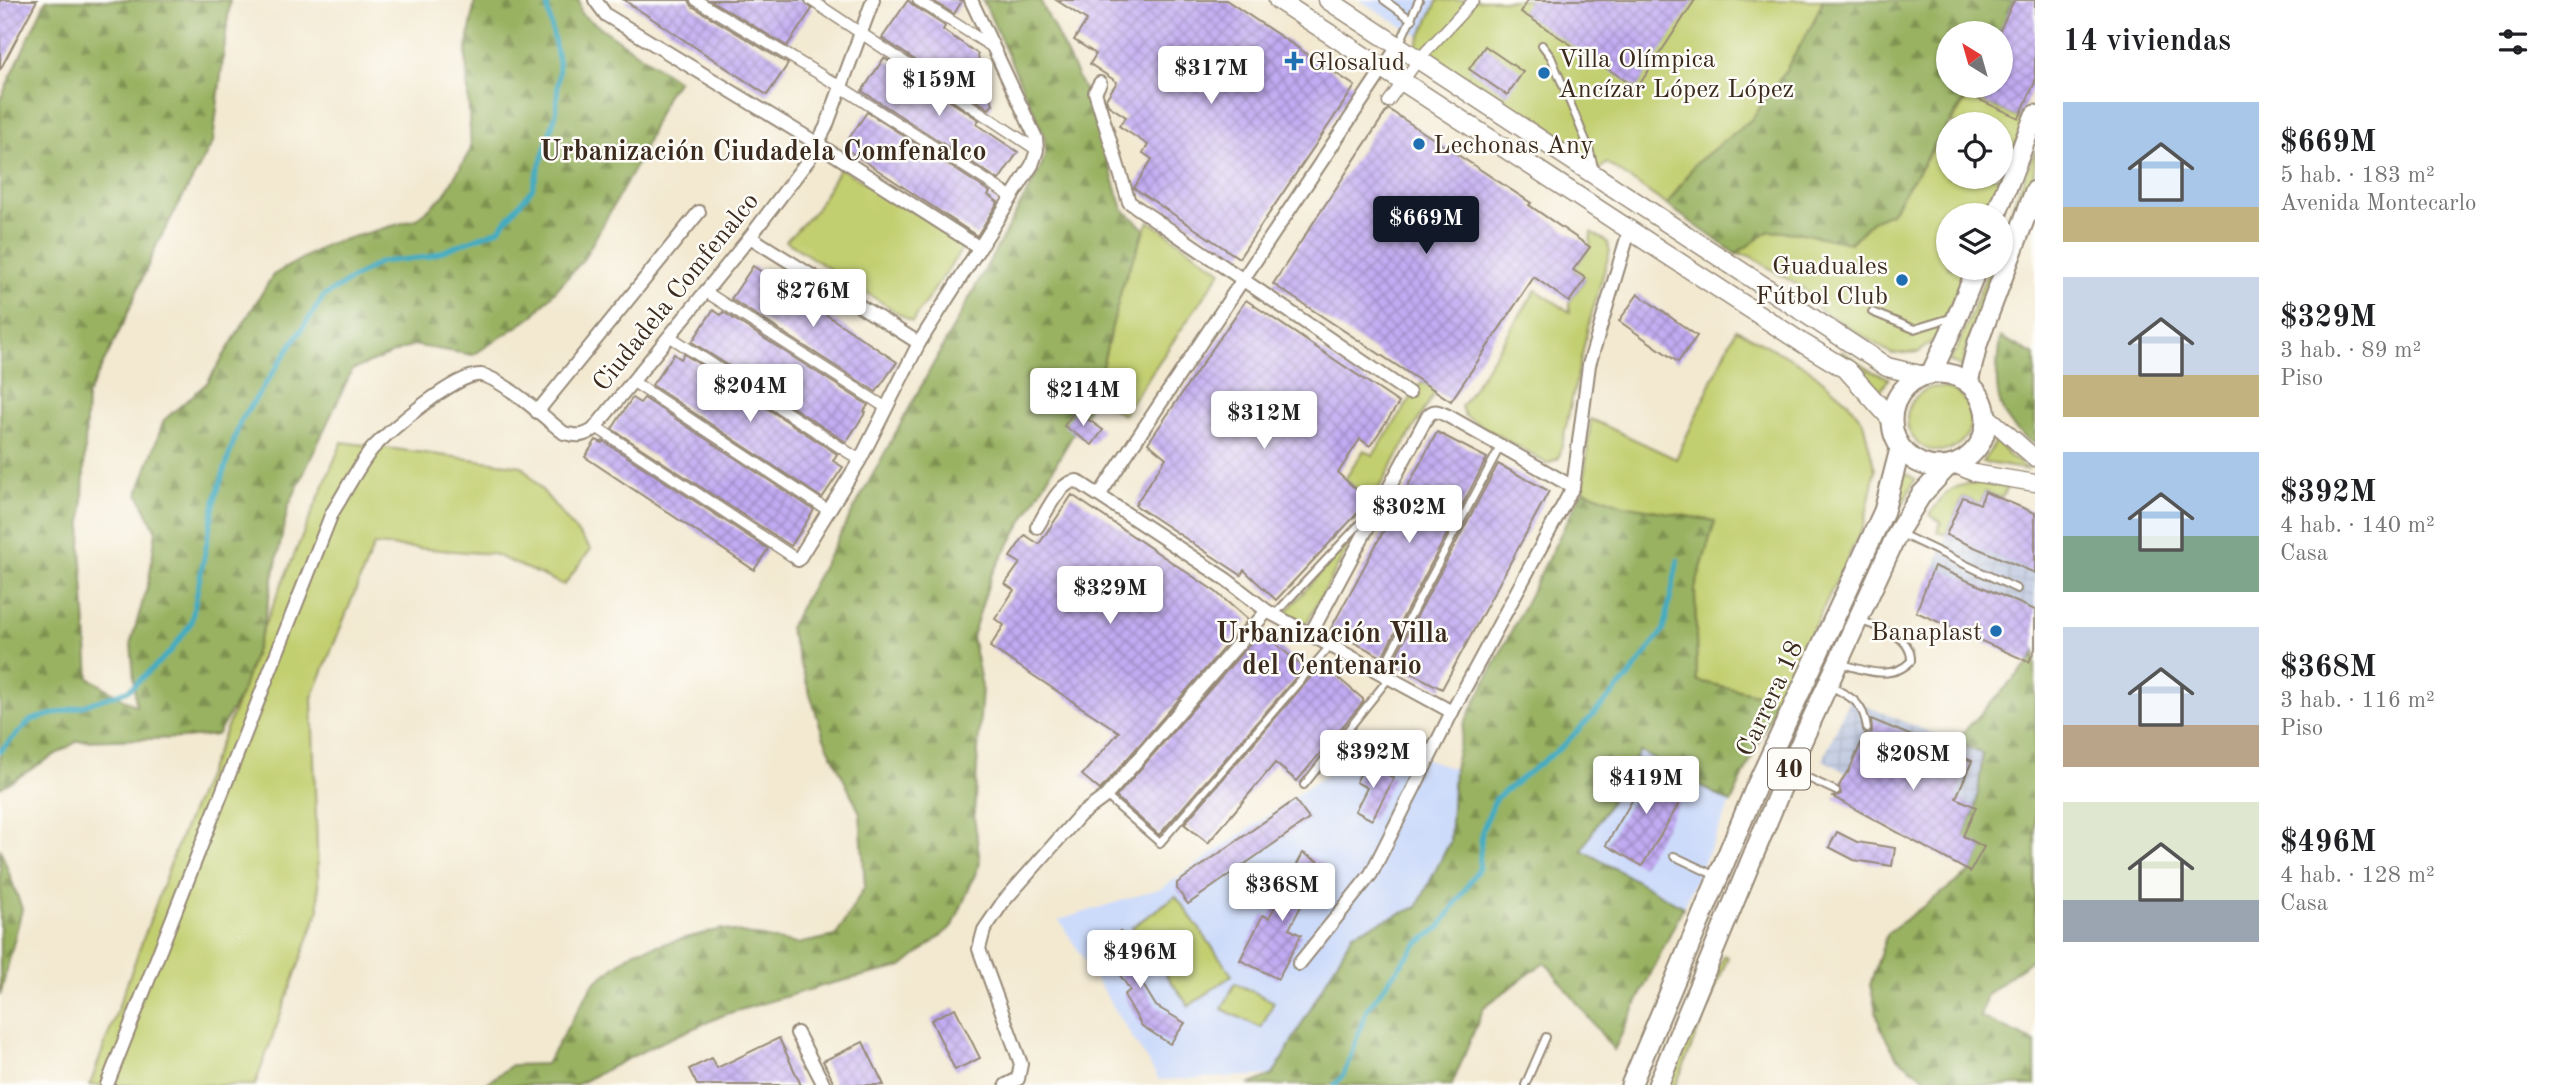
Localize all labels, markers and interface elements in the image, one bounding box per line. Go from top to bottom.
north arrow [1936,21,2012,98]
map controls [1936,21,2013,280]
icon: filters [2494,23,2532,61]
text: 14 viviendas [2063,27,2231,57]
pin: $317M [1162,46,1260,106]
place label: Villa Olímpica Ancízar López López [1558,47,1794,103]
place label: Glosalud [1308,50,1405,76]
marker: Glosalud [1286,53,1302,69]
text: $317M [1174,57,1248,80]
pin: $159M [890,58,988,118]
marker: Villa Olímpica Ancízar López López [1536,65,1552,81]
text: $159M [902,69,976,92]
button: locate [1936,112,2013,189]
text: $669M [2280,128,2376,158]
icon: home [2119,130,2203,214]
place label: Lechonas Any [1433,133,1594,159]
marker: Lechonas Any [1411,136,1427,152]
district label: Urbanización Ciudadela Comfenalco [539,139,987,167]
text: 5 hab. · 183 m² [2280,164,2435,187]
street label: Ciudadela Comfenalco [589,188,764,396]
text: Avenida Montecarlo [2280,192,2476,215]
pin: $669M [1377,196,1475,256]
button: layers [1936,203,2013,280]
text: $669M [1389,207,1463,230]
place label: Guaduales Fútbol Club [1755,254,1888,310]
pin: $276M [764,270,862,329]
marker: Guaduales Fútbol Club [1894,272,1910,288]
text: $276M [776,280,850,303]
text: $329M [2280,303,2376,333]
icon: home [2119,305,2203,389]
text: 3 hab. · 89 m² [2280,339,2421,362]
pin: $204M [701,364,799,424]
text: Piso [2280,367,2323,390]
pin: $214M [1034,368,1132,428]
text: $204M [713,375,787,398]
text: $214M [1046,379,1120,402]
pin: $312M [1215,392,1313,451]
text: $312M [1227,402,1301,425]
text: $392M [2280,478,2376,508]
icon: home [2119,480,2203,564]
pin: $302M [1360,486,1458,545]
text: $302M [1372,496,1446,519]
text: 4 hab. · 140 m² [2280,514,2435,537]
text: Casa [2280,542,2328,565]
pin: $329M [1061,566,1159,626]
text: $329M [1073,577,1147,600]
place label: Banaplast [1871,620,1982,646]
district label: Urbanización Villa del Centenario [1216,621,1448,681]
marker: Banaplast [1988,623,2004,639]
street label: Carrera 18 [1733,637,1809,761]
text: $368M [2280,653,2376,683]
icon: home [2119,655,2203,739]
text: 3 hab. · 116 m² [2280,689,2435,712]
text: Piso [2280,717,2323,740]
pin: $392M [1324,730,1422,790]
pin: $208M [1864,732,1962,792]
text: $392M [1336,741,1410,764]
text: $208M [1876,743,1950,766]
road number: 40 [1768,748,1810,790]
pin: $419M [1597,756,1695,816]
text: $419M [1609,767,1683,790]
text: $496M [2280,828,2376,858]
icon: home [2119,830,2203,914]
pin: $368M [1233,864,1331,923]
text: 4 hab. · 128 m² [2280,864,2435,887]
text: $368M [1245,874,1319,897]
text: Casa [2280,892,2328,915]
pin: $496M [1091,930,1189,990]
text: $496M [1103,941,1177,964]

